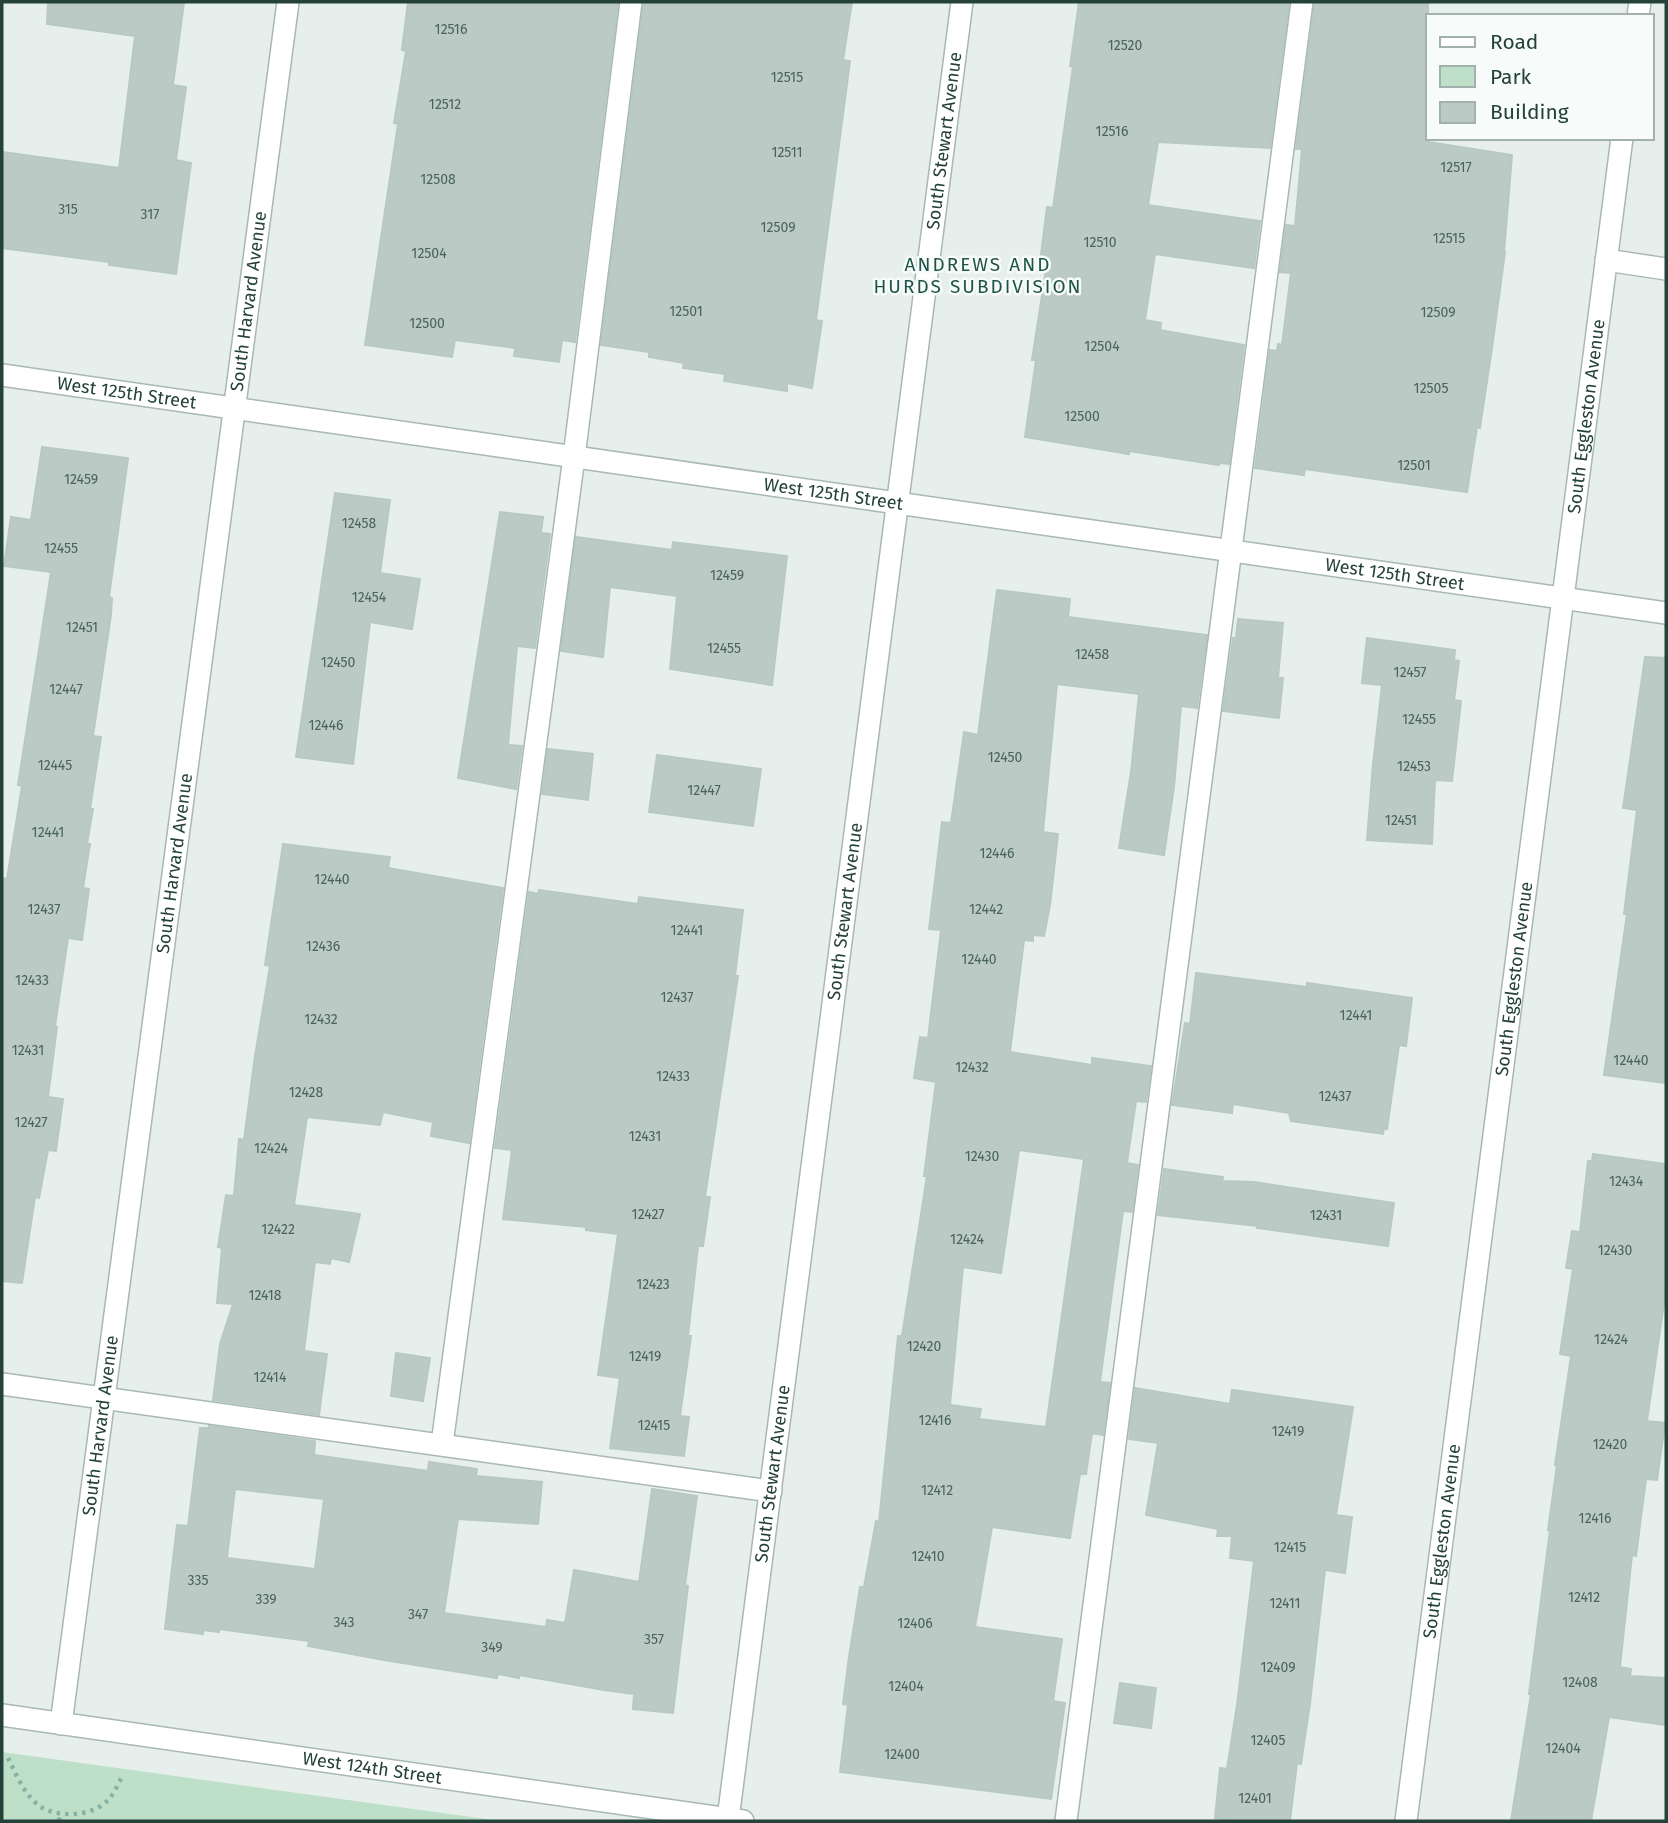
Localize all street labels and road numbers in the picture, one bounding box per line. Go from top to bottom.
street label: South Stewart Avenue [922,51,966,231]
street label: South Harvard Avenue [226,210,271,393]
street label: South Eggleston Avenue [1563,318,1610,515]
street label: West 125th Street [56,372,198,414]
street label: West 125th Street [762,473,905,515]
street label: West 125th Street [1324,553,1466,595]
street label: South Harvard Avenue [152,772,197,955]
street label: South Stewart Avenue [823,821,867,1002]
street label: South Eggleston Avenue [1491,880,1537,1078]
street label: South Harvard Avenue [78,1334,123,1517]
street label: South Stewart Avenue [750,1384,795,1564]
street label: South Eggleston Avenue [1419,1443,1465,1640]
street label: West 124th Street [301,1747,444,1789]

